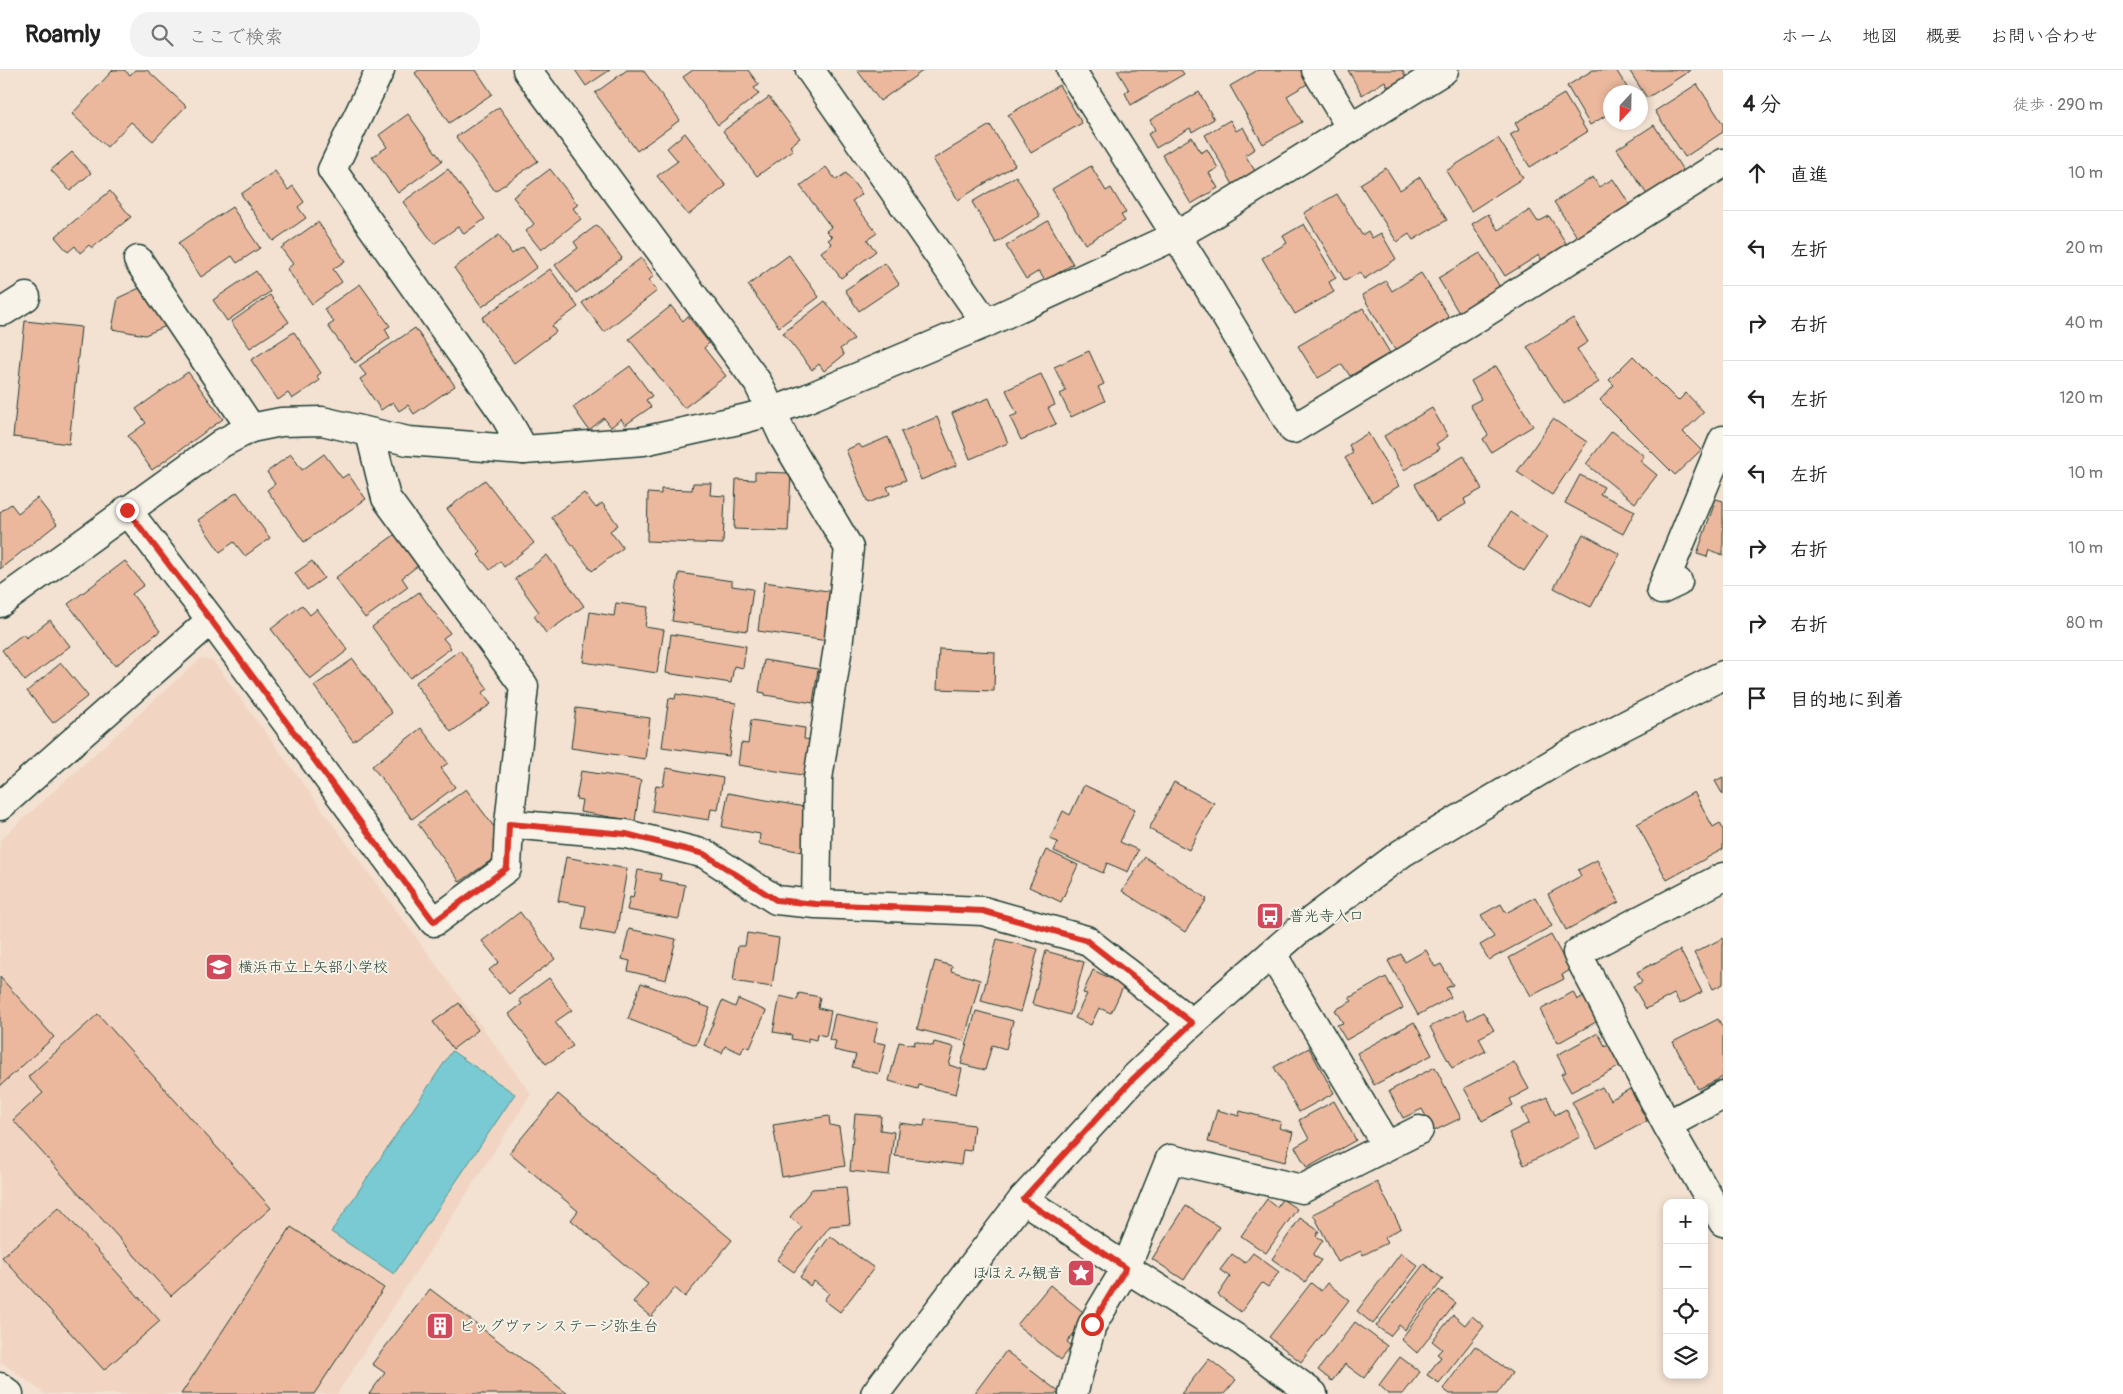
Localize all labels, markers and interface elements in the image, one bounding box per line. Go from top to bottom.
search box [130,12,480,57]
text: Roamly [25,20,100,49]
icon: search [148,21,176,49]
text: ここで検索 [188,25,283,49]
text: ホーム [1781,25,1834,48]
text: 地図 [1862,25,1898,48]
text: 概要 [1926,25,1962,48]
text: お問い合わせ [1990,25,2098,48]
north arrow [1603,85,1648,130]
text: 4 分 [1743,91,1781,118]
text: 徒歩 · 290 m [2013,95,2103,115]
icon: ahead [1743,159,1771,187]
text: 直進 [1790,163,1828,187]
text: 10 m [2068,163,2103,183]
icon: left [1743,234,1771,262]
text: 左折 [1790,238,1828,262]
text: 20 m [2065,238,2103,258]
icon: right [1743,309,1771,337]
text: 右折 [1790,313,1828,337]
text: 40 m [2065,313,2103,333]
icon: left [1743,384,1771,412]
text: 左折 [1790,388,1828,412]
text: 120 m [2059,388,2103,408]
icon: left [1743,459,1771,487]
text: 左折 [1790,463,1828,487]
text: 10 m [2068,463,2103,483]
route end [116,499,139,522]
icon: right [1743,534,1771,562]
text: 右折 [1790,538,1828,562]
text: 10 m [2068,538,2103,558]
icon: right [1743,609,1771,637]
text: 右折 [1790,613,1828,637]
text: 80 m [2066,613,2103,633]
icon: arrive [1743,684,1771,712]
text: 目的地に到着 [1790,688,1904,712]
bus stop icon: 普光寺入口 [1255,901,1285,931]
place label: 普光寺入口 [1289,907,1364,926]
school or university icon: 横浜市立上矢部小学校 [204,952,234,982]
place label: 横浜市立上矢部小学校 [238,958,388,977]
map controls [1663,1199,1708,1379]
button: + [1663,1199,1708,1244]
button: − [1663,1244,1708,1289]
place icon: ほほえみ観音 [1066,1258,1096,1288]
place label: ほほえみ観音 [972,1264,1062,1283]
button: locate [1663,1289,1708,1334]
building icon: ビッグヴァン ステージ弥生台 [425,1311,455,1341]
route start [1081,1313,1104,1336]
place label: ビッグヴァン ステージ弥生台 [459,1317,658,1336]
button: layers [1663,1334,1708,1379]

